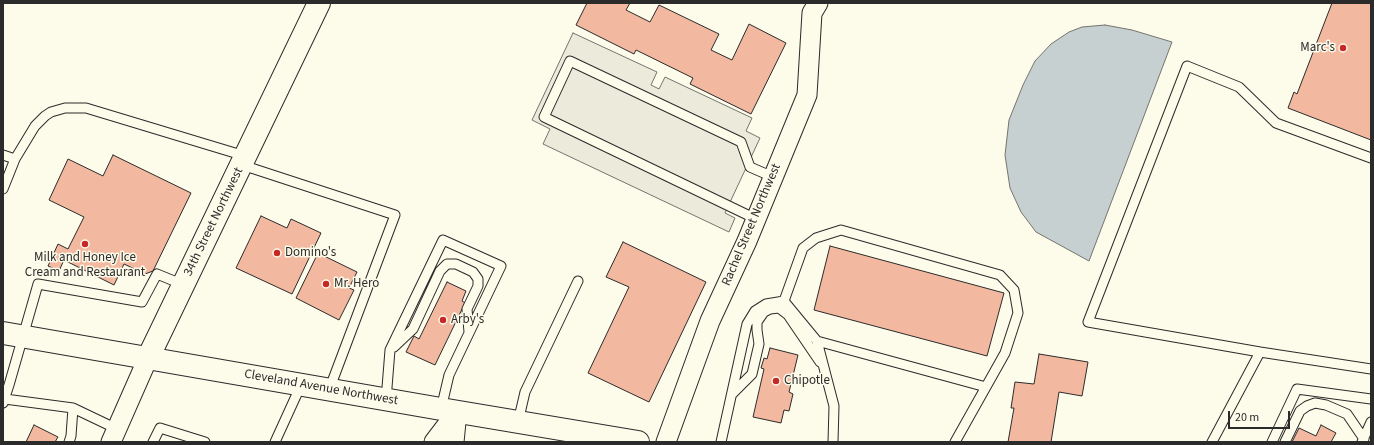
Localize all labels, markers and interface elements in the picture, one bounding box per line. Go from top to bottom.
place label: Marc's [1300,40,1335,56]
marker: Marc's [1338,43,1348,53]
street label: Rachel Street Northwest [719,162,785,288]
street label: 34th Street Northwest [181,165,247,279]
marker: Milk and Honey Ice Cream and Restaurant [80,239,90,249]
place label: Domino's [285,245,336,261]
marker: Domino's [272,248,282,258]
place label: Milk and Honey Ice Cream and Restaurant [25,250,145,281]
place label: Mr. Hero [334,276,379,292]
marker: Mr. Hero [321,279,331,289]
place label: Arby's [451,312,484,328]
marker: Arby's [438,315,448,325]
street label: Cleveland Avenue Northwest [243,367,399,409]
place label: Chipotle [784,373,830,389]
marker: Chipotle [771,376,781,386]
scale bar [1230,403,1292,429]
text: 20 m [1235,409,1259,426]

